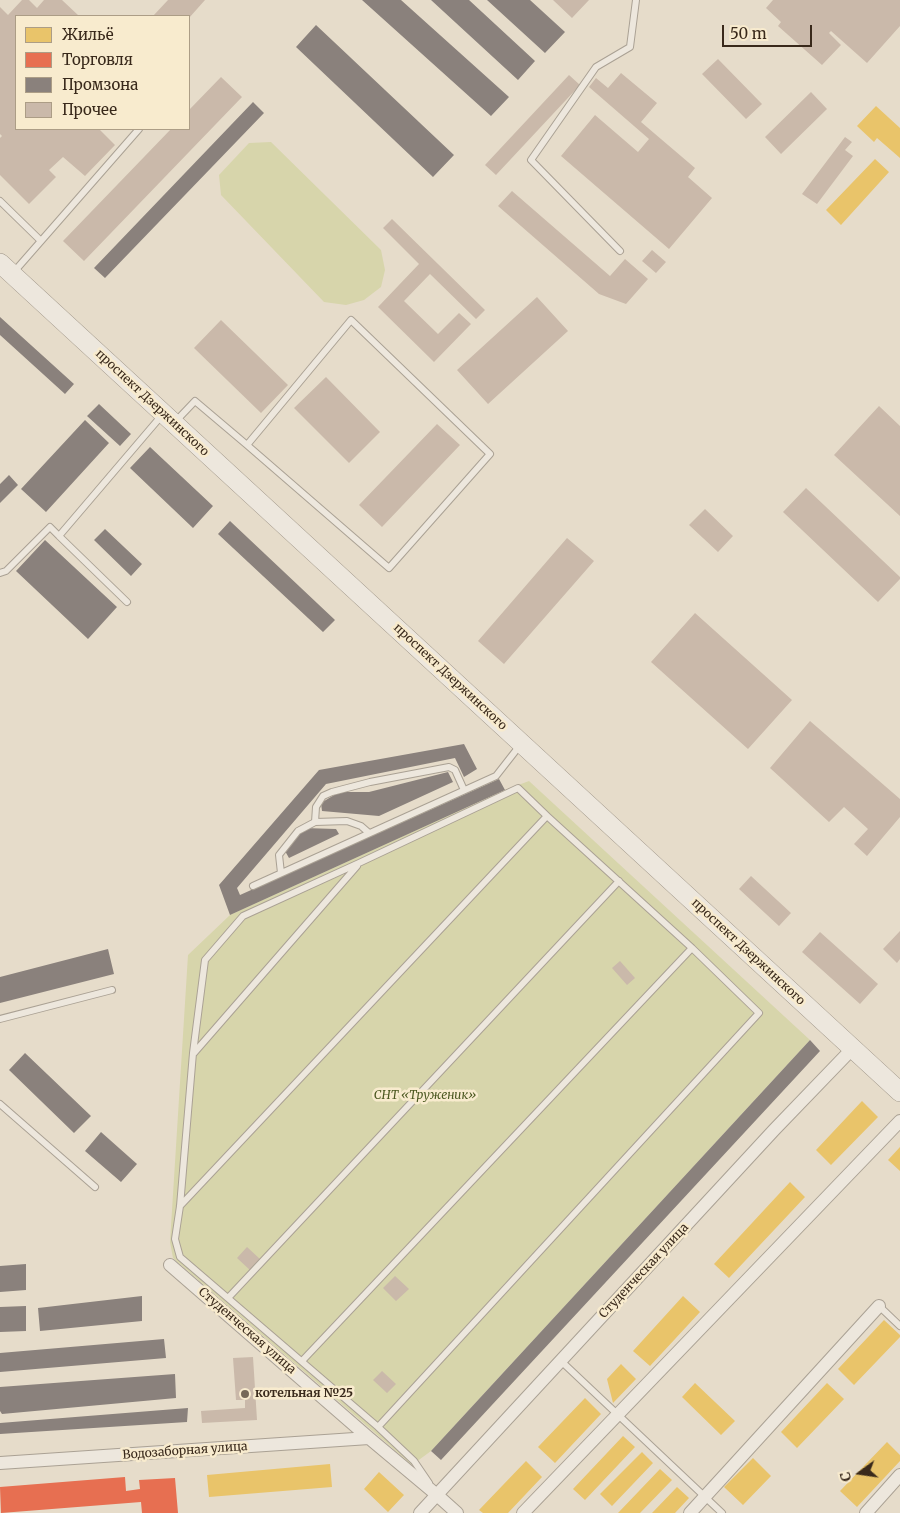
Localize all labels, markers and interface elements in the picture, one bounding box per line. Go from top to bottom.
legend [15,15,190,130]
scale bar [725,15,815,47]
text: 50 m [730,24,767,43]
text: Жильё [62,25,114,44]
text: Торговля [62,50,133,69]
text: Промзона [62,75,138,94]
text: Прочее [62,100,117,119]
street label: проспект Дзержинского [92,347,212,459]
street label: проспект Дзержинского [390,621,510,733]
street label: проспект Дзержинского [688,896,808,1008]
park label: СНТ «Труженик» [374,1089,476,1103]
street label: Студенческая улица [596,1221,692,1321]
street label: Студенческая улица [195,1285,299,1377]
place label: котельная №25 [255,1387,353,1401]
marker: котельная №25 [239,1388,251,1400]
street label: Водозаборная улица [122,1439,248,1463]
north arrow [835,1448,885,1498]
text: С [836,1470,855,1483]

